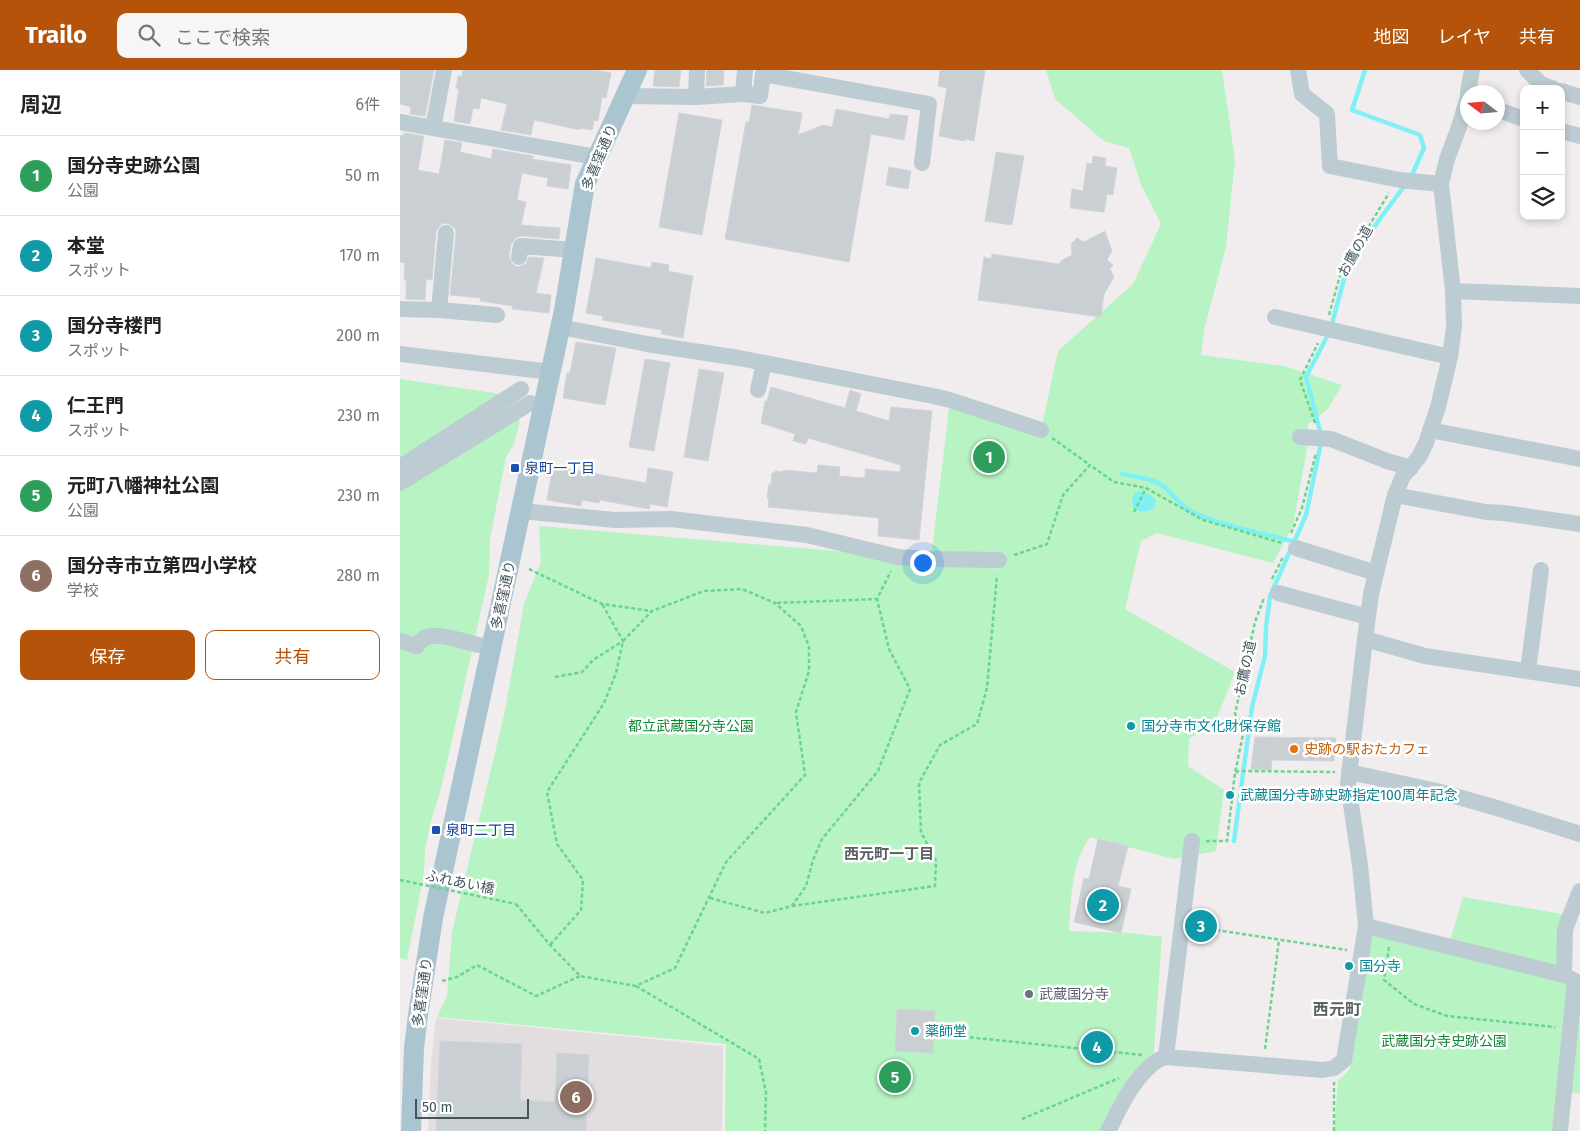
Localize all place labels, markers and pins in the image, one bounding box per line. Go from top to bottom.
pin: 1 [973,438,1005,476]
place label: 泉町一丁目 [525,460,595,477]
marker: 泉町一丁目 [509,462,521,474]
place label: 国分寺市文化財保存館 [1141,718,1281,735]
marker: 国分寺市文化財保存館 [1125,720,1137,732]
place label: 史跡の駅おたカフェ [1304,741,1430,758]
marker: 史跡の駅おたカフェ [1288,743,1300,755]
place label: 武蔵国分寺跡史跡指定100周年記念 [1240,787,1458,804]
marker: 武蔵国分寺跡史跡指定100周年記念 [1224,789,1236,801]
place label: 泉町二丁目 [446,822,516,839]
marker: 泉町二丁目 [430,824,442,836]
pin: 2 [1087,886,1119,924]
pin: 3 [1185,907,1217,945]
place label: 国分寺 [1359,958,1401,975]
marker: 国分寺 [1343,960,1355,972]
place label: 武蔵国分寺 [1039,986,1109,1003]
marker: 武蔵国分寺 [1023,988,1035,1000]
place label: 薬師堂 [925,1023,967,1040]
marker: 薬師堂 [909,1025,921,1037]
pin: 4 [1081,1028,1113,1066]
pin: 5 [879,1058,911,1096]
pin: 6 [560,1078,592,1116]

